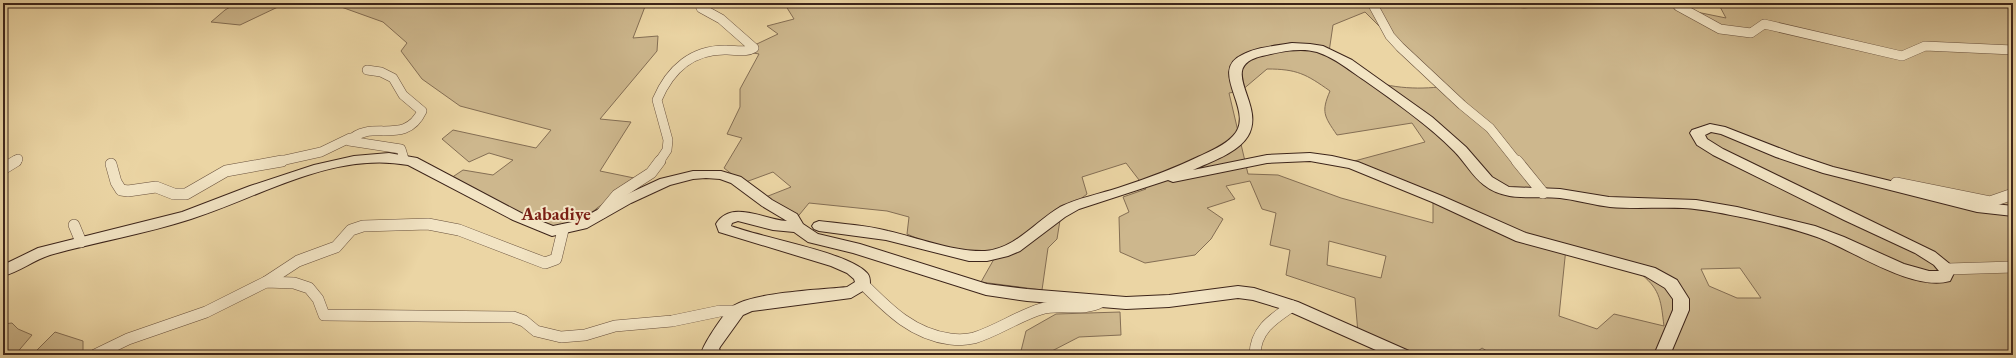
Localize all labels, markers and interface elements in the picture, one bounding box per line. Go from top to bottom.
district label: Aabadiye [520,202,591,225]

